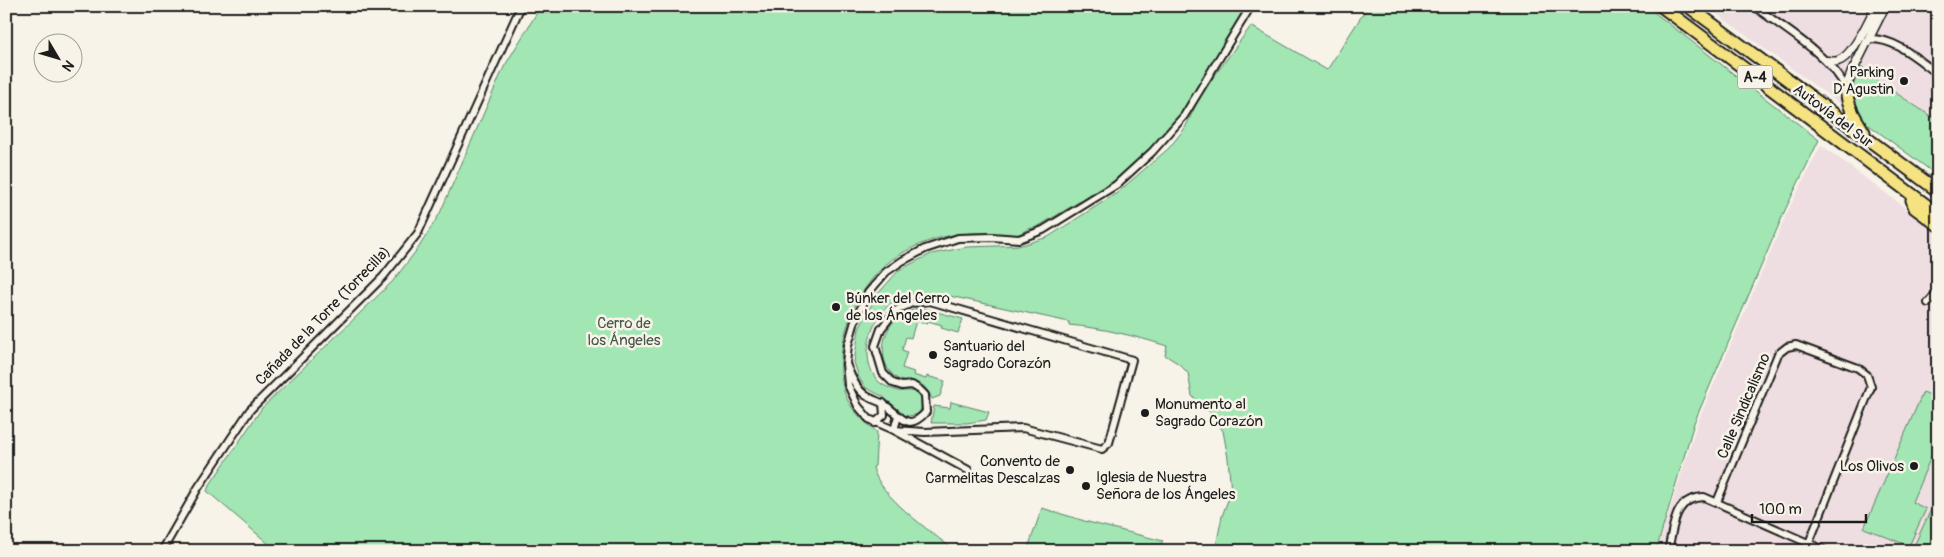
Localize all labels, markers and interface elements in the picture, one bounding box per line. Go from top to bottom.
north arrow [32,32,82,82]
text: N [58,57,77,75]
place label: Parking D'Agustin [1833,63,1894,99]
road number: A-4 [1738,66,1772,88]
marker: Parking D'Agustin [1898,75,1910,87]
street label: Autovía del Sur [1789,80,1877,153]
street label: Cañada de la Torre (Torrecilla) [252,242,394,390]
place label: Búnker del Cerro de los Ángeles [846,289,950,325]
marker: Búnker del Cerro de los Ángeles [830,301,842,313]
park label: Cerro de los Ángeles [588,314,661,350]
place label: Santuario del Sagrado Corazón [943,337,1051,373]
marker: Santuario del Sagrado Corazón [927,349,939,361]
street label: Calle Sindicalismo [1713,350,1775,462]
place label: Monumento al Sagrado Corazón [1155,395,1263,431]
marker: Monumento al Sagrado Corazón [1139,407,1151,419]
place label: Convento de Carmelitas Descalzas [925,452,1061,488]
place label: Los Olivos [1840,457,1904,476]
marker: Los Olivos [1908,460,1920,472]
marker: Convento de Carmelitas Descalzas [1064,464,1076,476]
place label: Iglesia de Nuestra Señora de los Ángeles [1096,468,1236,504]
marker: Iglesia de Nuestra Señora de los Ángeles [1080,480,1092,492]
scale bar [1752,492,1865,524]
text: 100 m [1759,500,1802,519]

